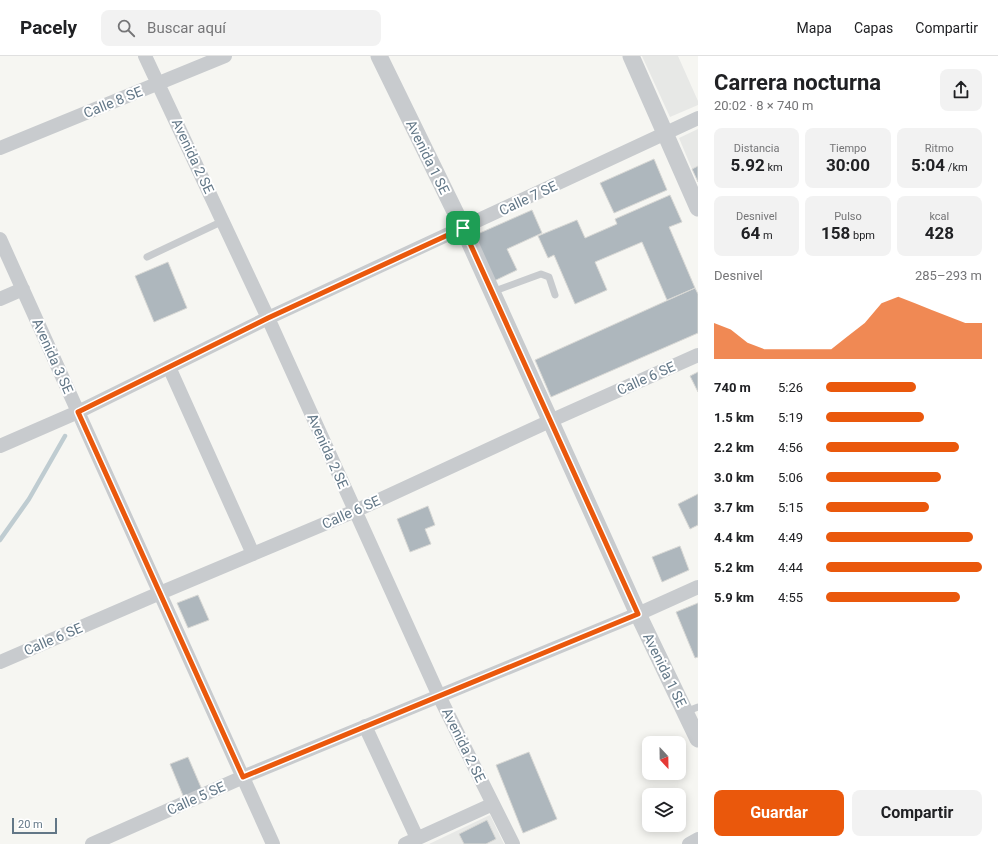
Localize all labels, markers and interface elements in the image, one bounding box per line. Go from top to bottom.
search box [101,10,381,46]
text: Pacely [20,16,77,39]
icon: search [115,17,137,39]
text: Buscar aquí [147,19,226,37]
text: Mapa [797,20,832,36]
text: Capas [854,20,893,36]
text: Compartir [915,20,978,36]
button: share [940,69,982,111]
text: Carrera nocturna [714,70,881,95]
street label: Calle 8 SE [81,83,145,121]
text: 20:02 · 8 × 740 m [714,98,813,113]
street label: Avenida 2 SE [169,116,217,196]
street label: Avenida 1 SE [403,117,453,197]
text: Distancia [734,142,779,155]
text: Tiempo [829,142,867,155]
text: Ritmo [925,142,954,155]
text: 5.92 [731,155,765,175]
text: 30:00 [826,155,870,175]
text: 5:04 [911,155,945,175]
text: km [765,161,783,174]
text: /km [945,161,968,174]
street label: Calle 7 SE [497,178,560,218]
text: Desnivel [736,210,777,223]
text: Pulso [834,210,862,223]
text: kcal [929,210,949,223]
pin [446,211,480,245]
icon: arrive [452,217,474,239]
text: 64 [741,223,760,243]
text: 158 [821,223,850,243]
text: 428 [925,223,954,243]
text: m [760,229,773,242]
text: bpm [850,229,875,242]
text: Desnivel [714,268,763,283]
text: 285–293 m [915,268,982,283]
street label: Avenida 3 SE [29,316,77,396]
street label: Calle 6 SE [614,358,678,398]
text: 740 m [714,380,751,395]
text: 5:26 [778,380,803,395]
text: 1.5 km [714,410,754,425]
text: 5:19 [778,410,803,425]
street label: Avenida 2 SE [304,411,352,491]
text: 2.2 km [714,440,754,455]
text: 4:56 [778,440,803,455]
text: 3.0 km [714,470,754,485]
text: 5:06 [778,470,803,485]
street label: Calle 6 SE [319,492,383,532]
text: 3.7 km [714,500,754,515]
text: 5:15 [778,500,803,515]
text: 4.4 km [714,530,754,545]
text: 4:49 [778,530,803,545]
text: 5.2 km [714,560,754,575]
text: 4:44 [778,560,803,575]
text: 5.9 km [714,590,754,605]
text: 4:55 [778,590,803,605]
street label: Calle 6 SE [21,619,85,658]
street label: Avenida 1 SE [640,630,690,710]
street label: Avenida 2 SE [439,705,489,785]
north arrow [642,736,686,780]
map controls [642,736,686,832]
street label: Calle 5 SE [164,778,228,818]
button: layers [642,788,686,832]
button: Guardar [714,790,844,836]
button: Compartir [852,790,982,836]
scale bar [12,816,57,835]
text: 20 m [18,818,43,831]

